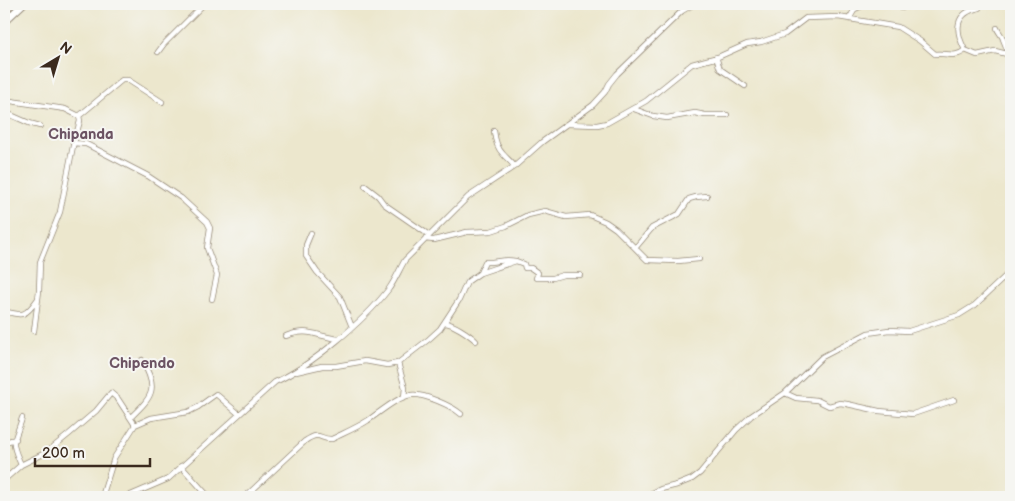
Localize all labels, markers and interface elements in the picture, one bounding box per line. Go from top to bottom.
north arrow [32,32,82,82]
text: N [56,38,75,58]
district label: Chipanda [48,125,114,144]
district label: Chipendo [109,354,175,373]
scale bar [35,436,150,468]
text: 200 m [42,444,85,463]

